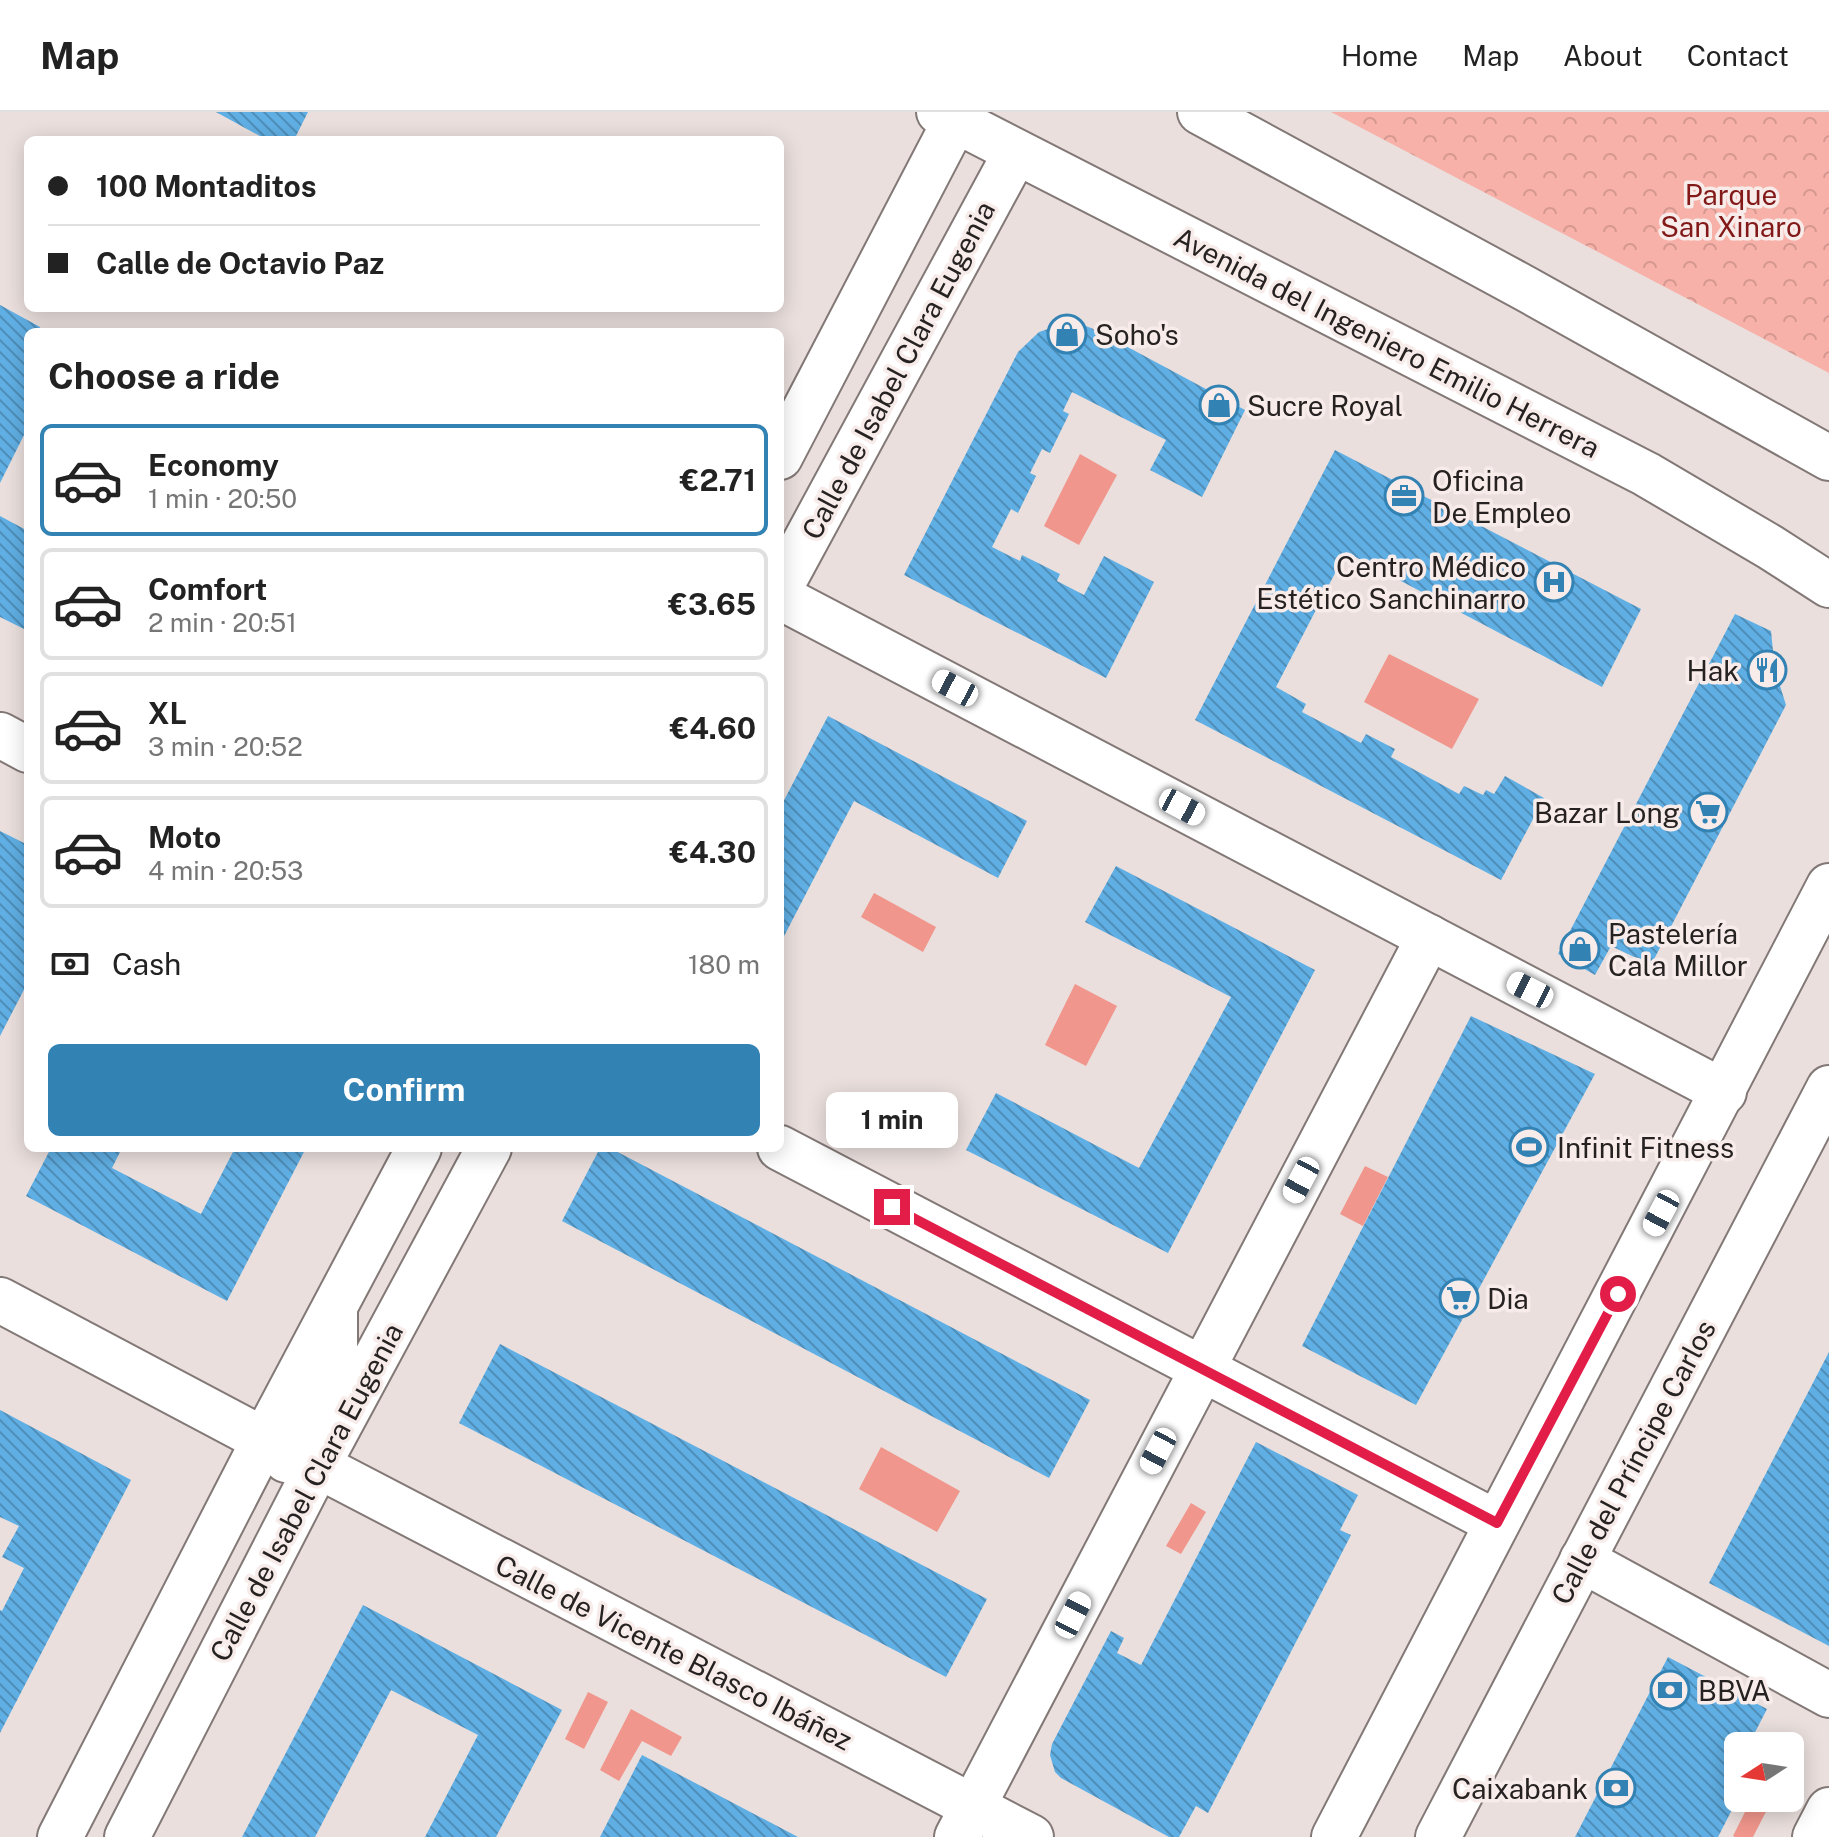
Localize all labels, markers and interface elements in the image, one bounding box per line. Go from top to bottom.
text: Map [40,33,119,78]
text: Home [1341,39,1418,72]
text: Map [1462,39,1519,72]
text: About [1563,39,1643,72]
text: Contact [1687,39,1789,72]
text: 100 Montaditos [96,168,317,204]
park label: Parque San Xinaro [1660,178,1802,243]
street label: Calle de Isabel Clara Eugenia [795,195,1001,545]
street label: Avenida del Ingeniero Emilio Herrera [1169,220,1605,464]
text: Calle de Octavio Paz [96,245,384,281]
shop icon: Soho's [1046,313,1088,355]
place label: Soho's [1095,318,1179,351]
text: Choose a ride [48,355,280,397]
shop icon: Sucre Royal [1198,384,1240,426]
place label: Sucre Royal [1247,389,1403,422]
icon: car [52,444,124,516]
text: Economy [148,447,279,483]
text: €2.71 [680,462,756,498]
place label: Oficina De Empleo [1432,464,1571,529]
office icon: Oficina De Empleo [1383,475,1425,517]
text: 1 min · 20:50 [148,483,297,514]
place label: Centro Médico Estético Sanchinarro [1256,550,1526,615]
hospital icon: Centro Médico Estético Sanchinarro [1533,561,1575,603]
icon: car [52,568,124,640]
text: Comfort [148,571,267,607]
text: €3.65 [668,586,756,622]
text: 2 min · 20:51 [148,607,297,638]
restaurant icon: Hak [1746,649,1788,691]
place label: Hak [1686,654,1739,687]
car [928,666,982,710]
icon: car [52,692,124,764]
text: XL [148,695,187,731]
text: €4.60 [670,710,756,746]
text: 3 min · 20:52 [148,731,303,762]
car [1155,785,1209,829]
supermarket icon: Bazar Long [1687,791,1729,833]
place label: Bazar Long [1534,796,1680,829]
icon: car [52,816,124,888]
text: Moto [148,819,221,855]
text: €4.30 [669,834,756,870]
text: 4 min · 20:53 [148,855,304,886]
place label: Pastelería Cala Millor [1608,917,1748,982]
shop icon: Pastelería Cala Millor [1559,928,1601,970]
icon: cash [48,942,92,986]
text: Cash [112,946,181,982]
text: 180 m [688,949,760,980]
car [1503,968,1557,1012]
button: Confirm [48,1044,760,1136]
callout: 1 min [826,1091,958,1147]
text: 1 min [861,1104,923,1135]
sports icon: Infinit Fitness [1508,1126,1550,1168]
place label: Infinit Fitness [1557,1131,1734,1164]
car [1279,1153,1323,1207]
car [1639,1186,1683,1240]
route end [874,1189,910,1225]
route start [1600,1276,1636,1312]
supermarket icon: Dia [1438,1277,1480,1319]
place label: Dia [1487,1282,1529,1315]
street label: Calle del Príncipe Carlos [1544,1314,1722,1610]
street label: Calle de Isabel Clara Eugenia [203,1317,409,1667]
car [1136,1424,1180,1478]
street label: Calle de Vicente Blasco Ibáñez [490,1547,858,1757]
car [1051,1588,1095,1642]
bank icon: BBVA [1649,1669,1691,1711]
place label: BBVA [1698,1674,1771,1707]
north arrow [1724,1732,1804,1812]
map controls [1724,1732,1804,1812]
bank icon: Caixabank [1595,1767,1637,1809]
place label: Caixabank [1452,1772,1588,1805]

